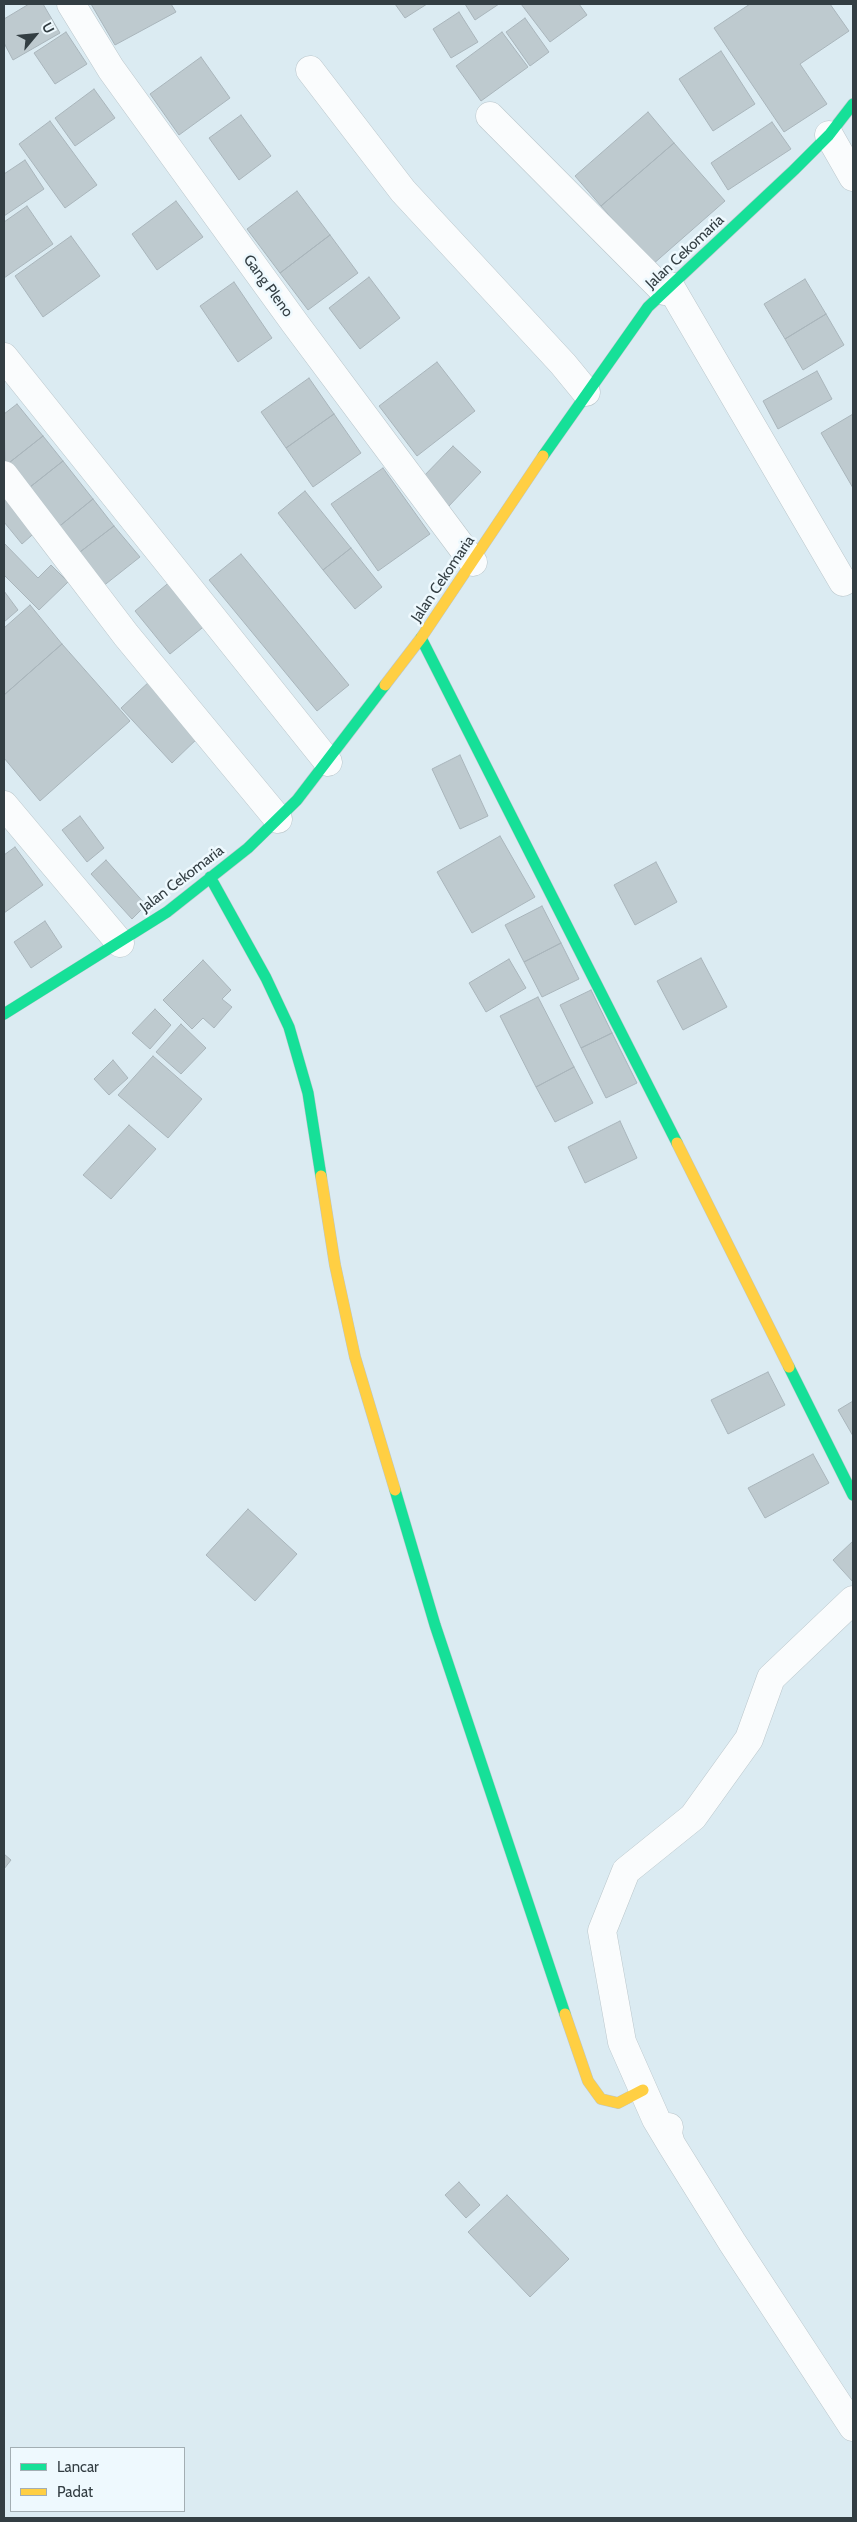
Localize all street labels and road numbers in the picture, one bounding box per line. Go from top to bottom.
street label: Jalan Cekomaria [642,211,728,293]
street label: Gang Pleno [239,251,297,321]
street label: Jalan Cekomaria [408,532,478,626]
street label: Jalan Cekomaria [137,842,227,916]

